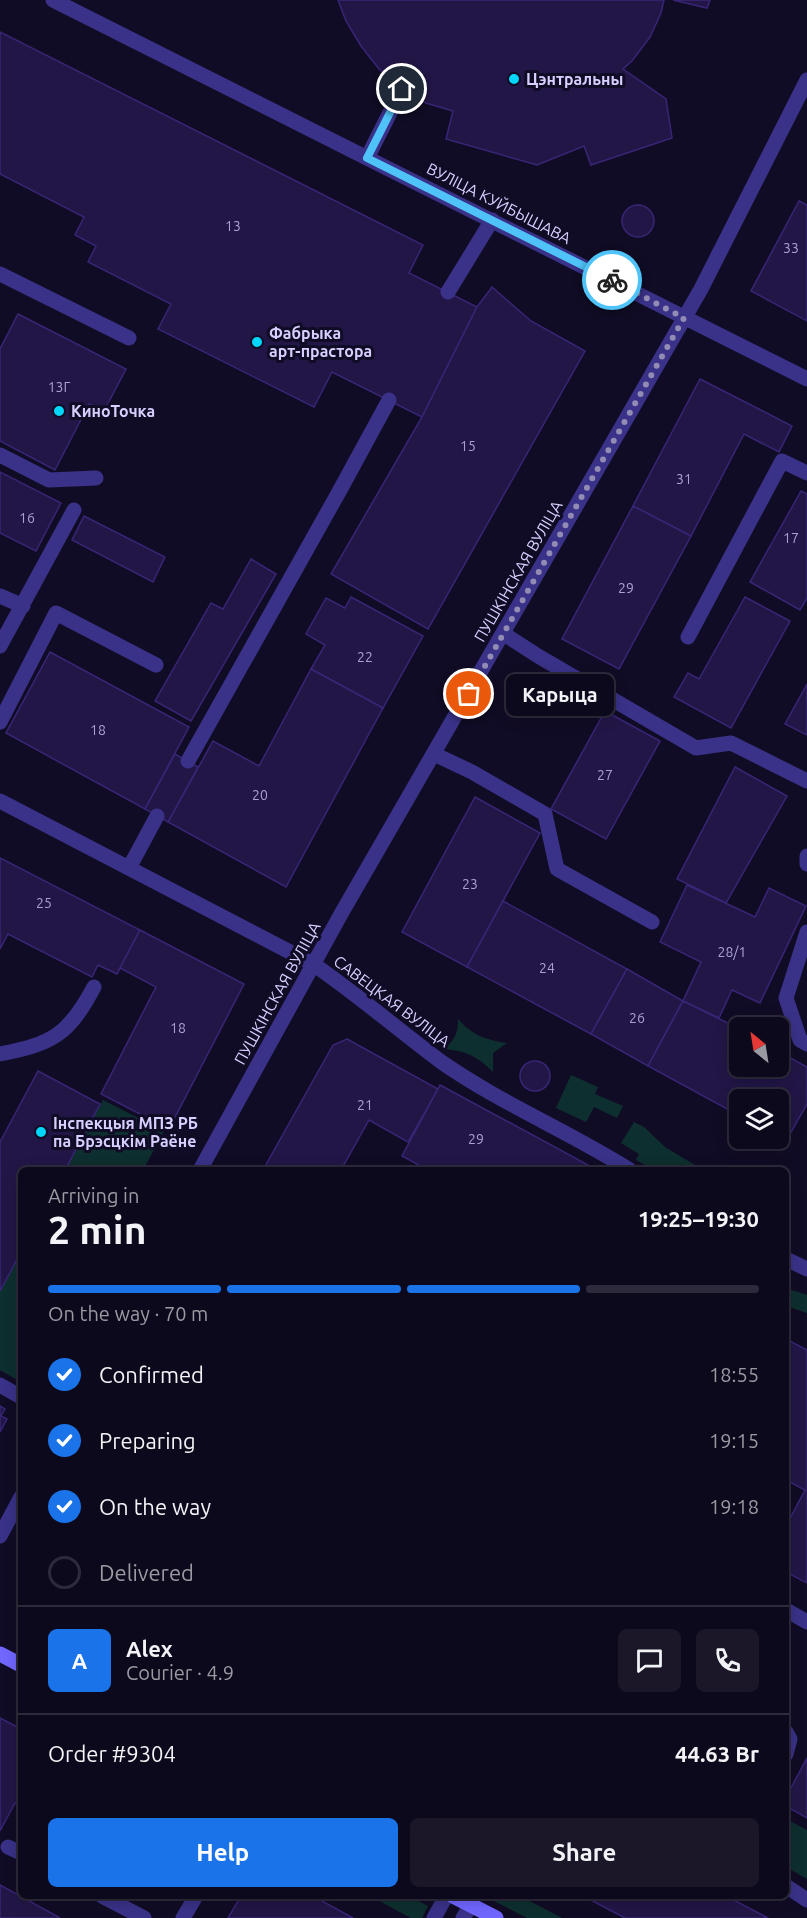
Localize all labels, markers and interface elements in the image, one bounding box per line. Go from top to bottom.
pin [376,63,427,114]
place label: Цэнтральны [526,70,623,88]
icon: home [385,72,418,105]
marker: Цэнтральны [507,72,521,86]
street label: ВУЛІЦА КУЙБЫШАВА [424,158,575,247]
house number: 13 [225,218,241,234]
house number: 33 [783,240,799,256]
courier [582,250,642,310]
icon: bike [596,264,629,297]
place label: Фабрыка арт-прастора [269,324,372,360]
marker: Фабрыка арт-прастора [250,335,264,349]
house number: 13Г [48,379,70,395]
place label: КиноТочка [71,402,155,420]
marker: КиноТочка [52,404,66,418]
house number: 15 [460,438,476,454]
house number: 31 [676,471,692,487]
street label: ПУШКІНСКАЯ ВУЛІЦА [470,497,566,645]
house number: 16 [19,510,35,526]
house number: 17 [783,530,799,546]
house number: 29 [618,580,634,596]
house number: 22 [357,649,373,665]
pin [443,668,494,719]
callout: Карыца [505,673,613,715]
icon: bag [452,677,485,710]
text: Карыца [522,683,598,706]
house number: 18 [90,722,106,738]
house number: 27 [597,767,613,783]
house number: 20 [252,787,268,803]
house number: 23 [462,876,478,892]
house number: 25 [36,895,52,911]
street label: ПУШКІНСКАЯ ВУЛІЦА [230,918,324,1067]
house number: 28/1 [718,944,746,960]
street label: САВЕЦКАЯ ВУЛІЦА [330,951,454,1051]
house number: 24 [539,960,555,976]
house number: 26 [629,1010,645,1026]
north arrow [729,1017,789,1077]
map controls [729,1017,789,1149]
house number: 18 [170,1020,186,1036]
button: layers [729,1089,789,1149]
house number: 21 [357,1097,373,1113]
place label: Інспекцыя МПЗ РБ па Брэсцкім Раёне [53,1114,198,1150]
marker: Інспекцыя МПЗ РБ па Брэсцкім Раёне [34,1125,48,1139]
house number: 29 [468,1131,484,1147]
text: Arriving in [48,1184,139,1207]
text: 19:25–19:30 [638,1206,759,1231]
text: 2 min [48,1208,147,1251]
text: On the way · 70 m [48,1302,208,1325]
icon: check [48,1358,81,1391]
text: Confirmed [99,1362,204,1387]
text: 18:55 [709,1363,759,1386]
icon: check [48,1424,81,1457]
text: Preparing [99,1428,196,1453]
text: 19:15 [709,1429,759,1452]
icon: check [48,1490,81,1523]
text: On the way [99,1494,211,1519]
text: 19:18 [709,1495,759,1518]
text: Delivered [99,1560,194,1585]
button: chat [618,1629,681,1692]
button: phone [696,1629,759,1692]
text: Alex [126,1636,173,1661]
text: A [72,1648,87,1673]
text: Courier · 4.9 [126,1661,234,1684]
text: Order #9304 [48,1741,176,1766]
text: 44.63 Br [675,1741,759,1766]
button: Help [48,1818,398,1887]
button: Share [410,1818,759,1887]

